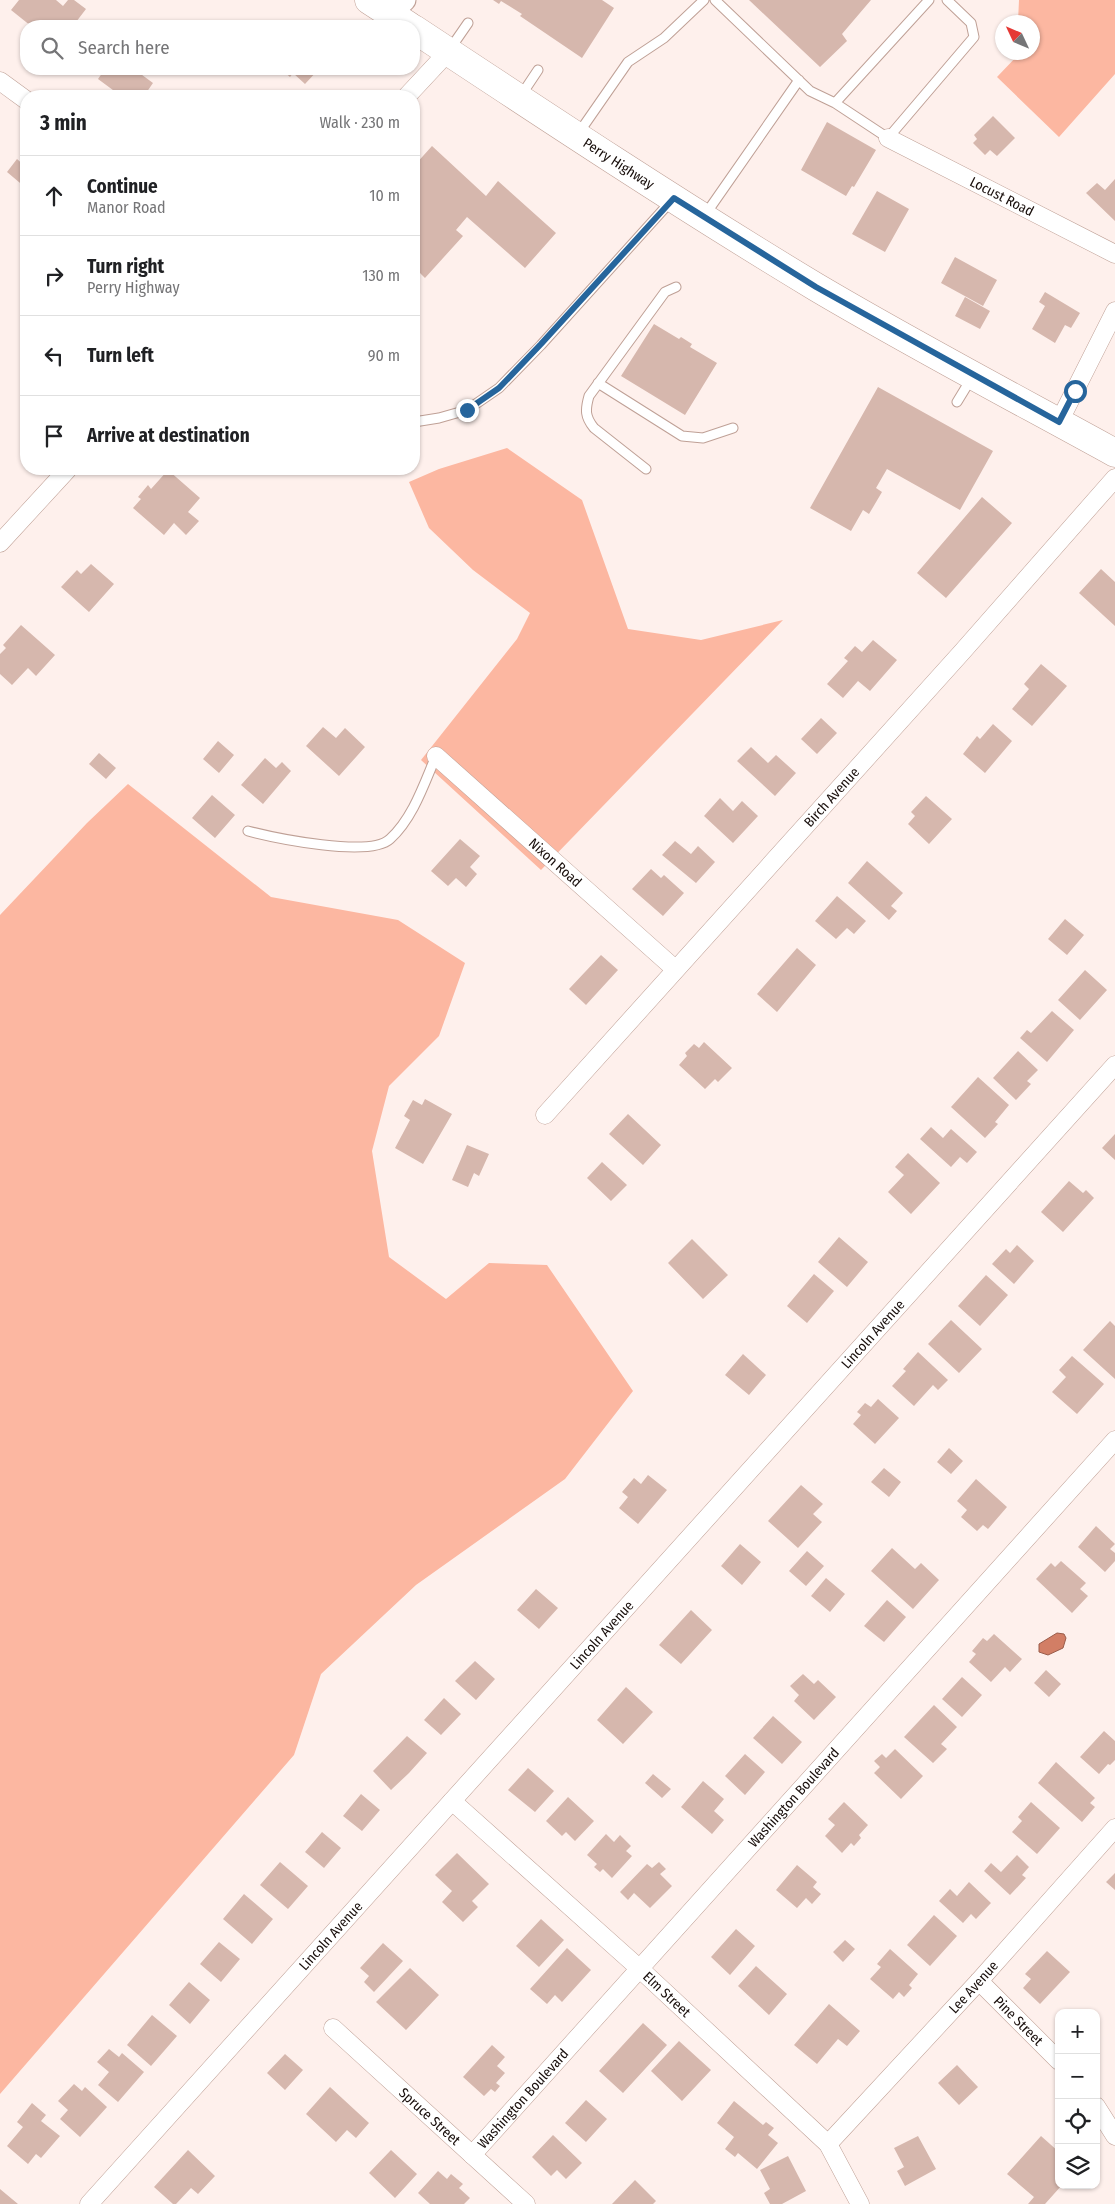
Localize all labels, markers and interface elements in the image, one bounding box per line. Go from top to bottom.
north arrow [995,15,1040,60]
search box [20,20,420,75]
icon: search [38,34,66,62]
text: Search here [78,36,170,59]
text: 3 min [40,110,87,136]
text: Walk · 230 m [320,113,400,132]
street label: Perry Highway [580,134,658,193]
street label: Locust Road [967,173,1037,220]
text: Continue [87,175,158,198]
icon: ahead [40,182,68,210]
text: 10 m [369,186,400,205]
text: Manor Road [87,198,166,217]
text: Turn right [87,255,164,278]
icon: right [40,262,68,290]
text: 130 m [362,266,400,285]
text: Perry Highway [87,278,180,297]
icon: left [40,342,68,370]
text: Turn left [87,344,154,367]
text: 90 m [368,346,400,365]
route start [1064,380,1087,403]
route end [456,399,479,422]
icon: arrive [40,422,68,450]
text: Arrive at destination [87,424,250,447]
street label: Birch Avenue [800,764,863,830]
street label: Nixon Road [525,834,585,890]
street label: Lincoln Avenue [837,1296,908,1372]
street label: Lincoln Avenue [566,1597,637,1673]
street label: Washington Boulevard [745,1744,843,1851]
street label: Lincoln Avenue [295,1898,366,1974]
street label: Lee Avenue [945,1957,1002,2017]
street label: Elm Street [640,1968,695,2021]
street label: Pine Street [990,1992,1047,2049]
map controls [1055,2009,1100,2189]
button: + [1055,2009,1100,2054]
street label: Washington Boulevard [474,2045,572,2152]
button: − [1055,2054,1100,2099]
street label: Spruce Street [396,2084,464,2149]
button: locate [1055,2099,1100,2144]
button: layers [1055,2144,1100,2189]

